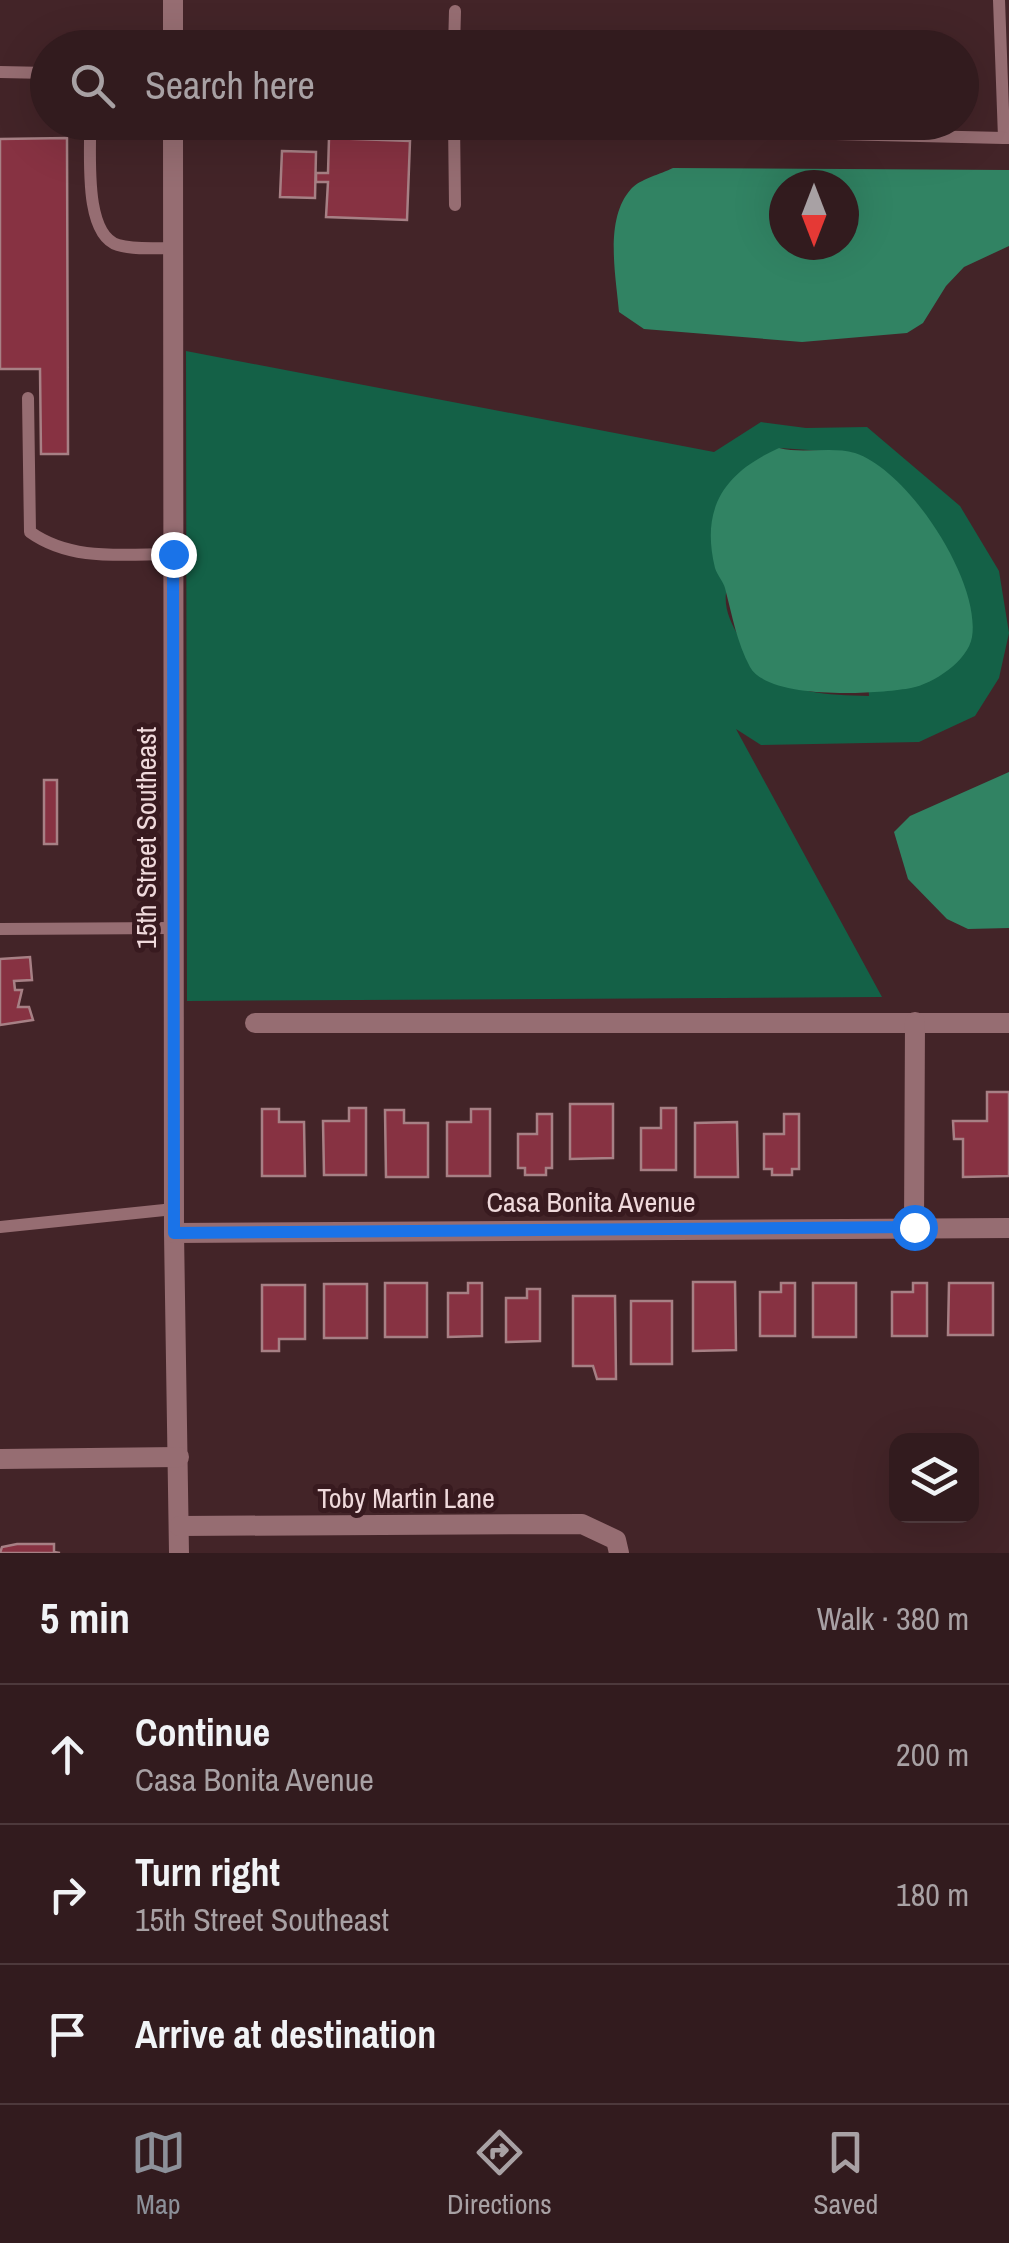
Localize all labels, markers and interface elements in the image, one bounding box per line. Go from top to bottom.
search box [30,30,979,140]
icon: search [65,58,120,113]
text: Search here [145,60,315,111]
north arrow [769,170,859,260]
route end [151,532,197,578]
street label: 15th Street Southeast [127,727,165,949]
street label: Casa Bonita Avenue [487,1183,695,1221]
route start [892,1205,938,1251]
map controls [889,1433,979,1523]
button: layers [889,1433,979,1523]
street label: Toby Martin Lane [317,1479,495,1517]
text: 5 min [40,1590,130,1646]
text: Walk · 380 m [817,1597,969,1640]
text: Continue [135,1707,270,1758]
icon: ahead [40,1727,95,1782]
text: 200 m [896,1733,969,1776]
text: Casa Bonita Avenue [135,1758,374,1801]
text: Turn right [135,1847,280,1898]
icon: right [40,1867,95,1922]
text: 180 m [896,1873,969,1916]
text: 15th Street Southeast [135,1898,389,1941]
icon: arrive [40,2007,95,2062]
text: Arrive at destination [135,2009,436,2060]
tab: Map [131,2125,186,2223]
tab: Directions [447,2125,552,2223]
tab: Saved [813,2125,878,2223]

